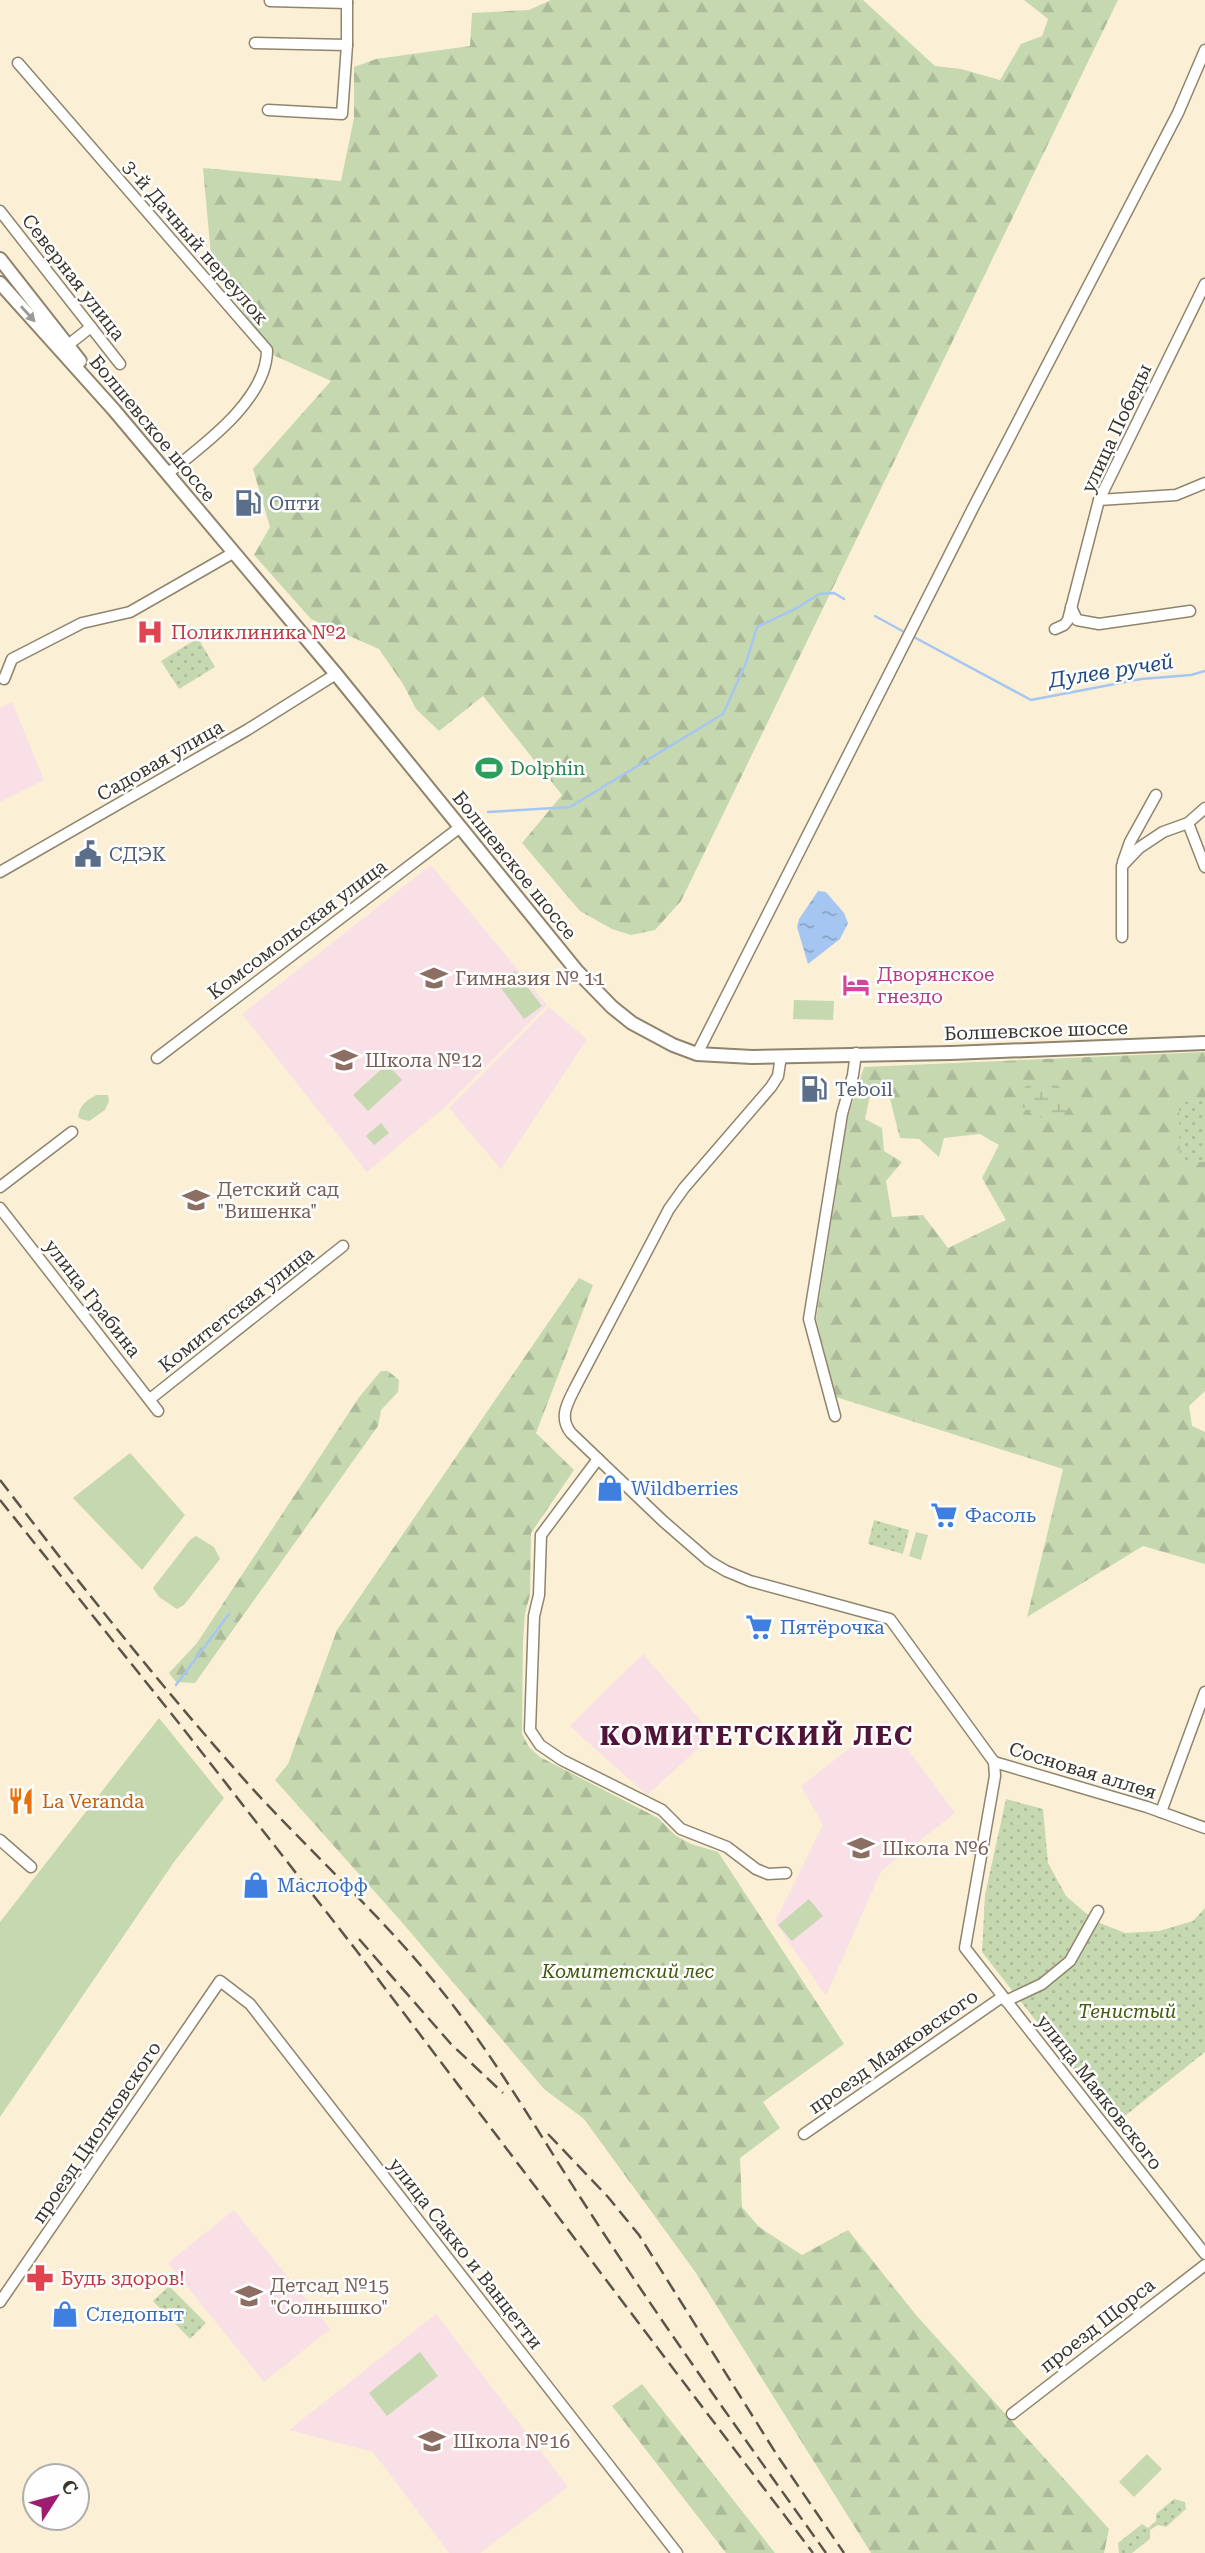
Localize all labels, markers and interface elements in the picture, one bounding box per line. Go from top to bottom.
street label: 3-й Дачный переулок [118,155,273,329]
street label: Северная улица [17,210,131,346]
one-way arrow [20,305,36,322]
street label: Болшевское шоссе [85,350,221,506]
street label: улица Победы [1077,360,1156,496]
fuel station icon: Опти [233,488,263,518]
place label: Опти [269,492,320,515]
hospital icon: Поликлиника №2 [135,617,165,647]
place label: Поликлиника №2 [171,621,346,644]
water label: Дулев ручей [1045,649,1175,693]
street label: Садовая улица [93,715,228,806]
sports icon: Dolphin [474,753,504,783]
place label: Dolphin [510,757,585,780]
street label: Болшевское шоссе [448,787,581,944]
public building icon: СДЭК [73,839,103,869]
place label: СДЭК [109,843,166,866]
street label: Комсомольская улица [203,854,392,1004]
school or university icon: Гимназия № 11 [419,963,449,993]
place label: Дворянское гнездо [877,963,994,1008]
place label: Гимназия № 11 [455,967,605,990]
hotel icon: Дворянское гнездо [841,970,871,1000]
street label: Болшевское шоссе [944,1016,1128,1045]
school or university icon: Школа №12 [329,1045,359,1075]
place label: Школа №12 [365,1049,482,1072]
fuel station icon: Teboil [799,1074,829,1104]
place label: Teboil [835,1078,893,1101]
place label: Детский сад "Вишенка" [217,1178,339,1223]
school or university icon: Детский сад "Вишенка" [181,1185,211,1215]
street label: улица Грабина [39,1235,146,1362]
street label: Комитетская улица [154,1241,319,1377]
shop icon: Wildberries [595,1473,625,1503]
place label: Wildberries [631,1477,738,1500]
supermarket icon: Фасоль [929,1500,959,1530]
place label: Фасоль [965,1504,1036,1527]
supermarket icon: Пятёрочка [744,1612,774,1642]
place label: Пятёрочка [780,1616,885,1639]
district label: КОМИТЕТСКИЙ ЛЕС [600,1720,914,1751]
street label: Сосновая аллея [1006,1737,1159,1804]
restaurant icon: La Veranda [6,1786,36,1816]
place label: La Veranda [42,1790,145,1813]
school or university icon: Школа №6 [846,1833,876,1863]
place label: Школа №6 [882,1837,989,1860]
shop icon: Маслофф [241,1870,271,1900]
place label: Маслофф [277,1874,368,1897]
park label: Комитетский лес [541,1960,714,1983]
street label: проезд Маяковского [804,1984,982,2119]
park label: Тенистый [1078,2000,1176,2023]
street label: улица Маяковского [1032,2010,1167,2175]
street label: проезд Циолковского [27,2037,166,2228]
street label: улица Сакко и Ванцетти [384,2153,548,2354]
pharmacy icon: Будь здоров! [25,2263,55,2293]
place label: Будь здоров! [61,2267,185,2290]
street label: проезд Щорса [1035,2273,1160,2378]
place label: Детсад №15 "Солнышко" [270,2274,389,2319]
school or university icon: Детсад №15 "Солнышко" [234,2281,264,2311]
shop icon: Следопыт [50,2299,80,2329]
place label: Следопыт [86,2303,185,2326]
school or university icon: Школа №16 [417,2426,447,2456]
place label: Школа №16 [453,2430,570,2453]
north arrow [21,2462,91,2532]
text: С [56,2475,83,2499]

